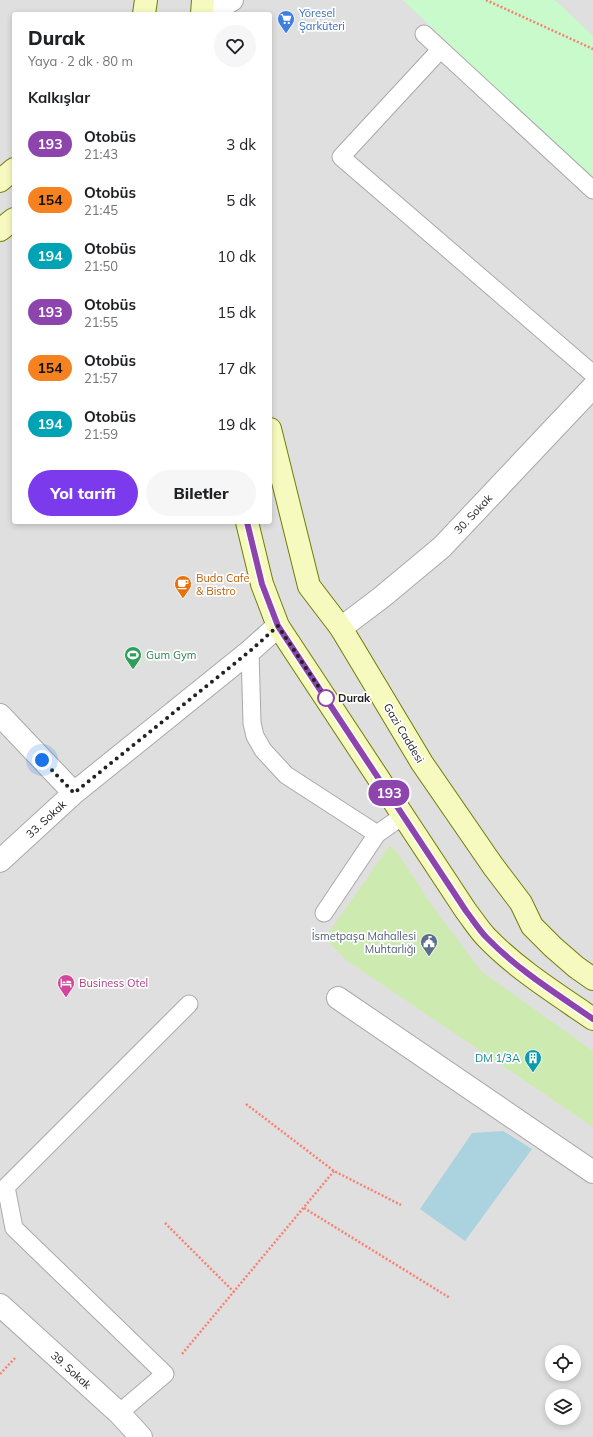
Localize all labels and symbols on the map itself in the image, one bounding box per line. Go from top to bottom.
place label: Yöresel Şarküteri [298,6,345,33]
supermarket icon: Yöresel Şarküteri [276,9,296,34]
street label: 30. Sokak [451,491,495,537]
place label: Buda Cafe & Bistro [196,571,249,598]
cafe icon: Buda Cafe & Bistro [173,574,193,599]
sports icon: Gum Gym [123,645,143,670]
place label: Gum Gym [146,648,196,662]
marker: Durak [317,689,335,707]
place label: Durak [338,691,371,705]
street label: Gazi Caddesi [381,701,427,765]
your location [32,750,52,770]
line badge: 193 [366,780,412,806]
street label: 33. Sokak [23,797,69,841]
place label: İsmetpaşa Mahallesi Muhtarlığı [312,929,416,956]
public building icon: İsmetpaşa Mahallesi Muhtarlığı [419,932,439,957]
hotel icon: Business Otel [56,973,76,998]
place label: Business Otel [79,976,148,990]
building icon: DM 1/3A [523,1048,543,1073]
place label: DM 1/3A [475,1051,520,1065]
street label: 39. Sokak [48,1348,94,1392]

